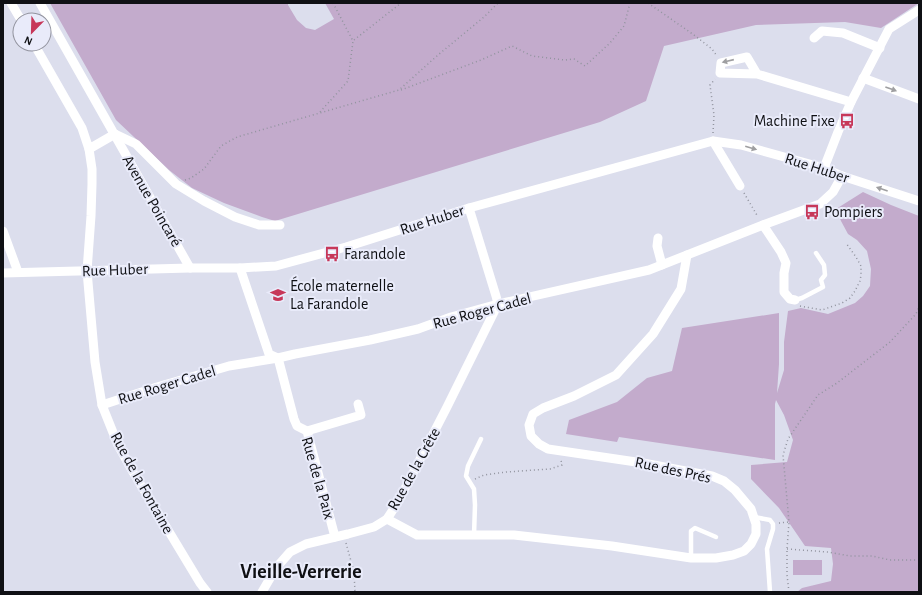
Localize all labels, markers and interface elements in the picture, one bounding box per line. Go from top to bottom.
north arrow [12,12,52,52]
text: N [23,34,34,47]
one-way arrow [722,58,735,64]
one-way arrow [885,86,897,92]
bus stop icon: Machine Fixe [838,112,856,130]
place label: Machine Fixe [754,113,835,129]
one-way arrow [746,145,758,151]
street label: Rue Huber [783,150,852,186]
street label: Avenue Poincaré [119,153,185,249]
one-way arrow [876,186,888,192]
street label: Rue Huber [398,202,467,238]
bus stop icon: Pompiers [803,203,821,221]
place label: Pompiers [824,204,883,220]
bus stop icon: Farandole [323,245,341,263]
place label: Farandole [344,246,406,262]
street label: Rue Huber [82,261,149,279]
place label: École maternelle La Farandole [290,276,394,312]
school or university icon: École maternelle La Farandole [269,286,287,304]
street label: Rue Roger Cadel [431,290,533,332]
street label: Rue Roger Cadel [116,363,218,407]
street label: Rue de la Crête [385,425,443,513]
street label: Rue de la Fontaine [108,430,176,536]
street label: Rue de la Paix [299,435,337,521]
street label: Rue des Prés [633,454,713,486]
district label: Vieille-Verrerie [240,562,362,582]

